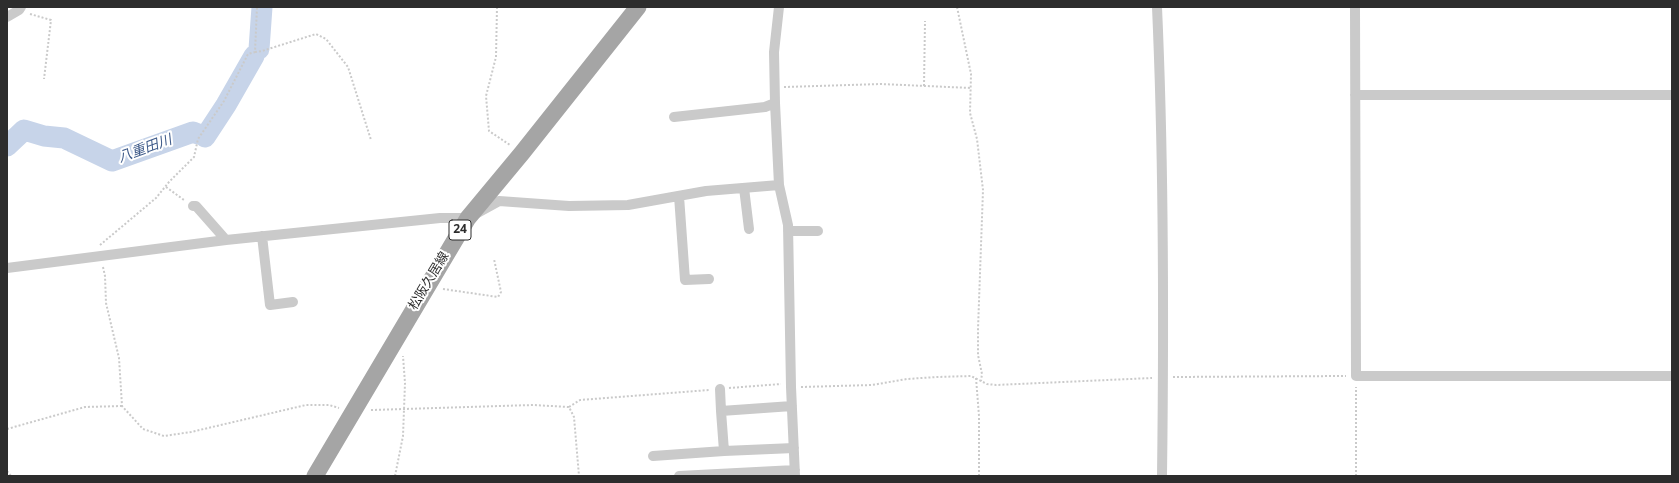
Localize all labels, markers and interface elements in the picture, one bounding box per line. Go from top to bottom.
water label: 八重田川 [116,132,174,166]
road number: 24 [449,220,471,240]
street label: 松阪久居線 [406,249,452,313]

